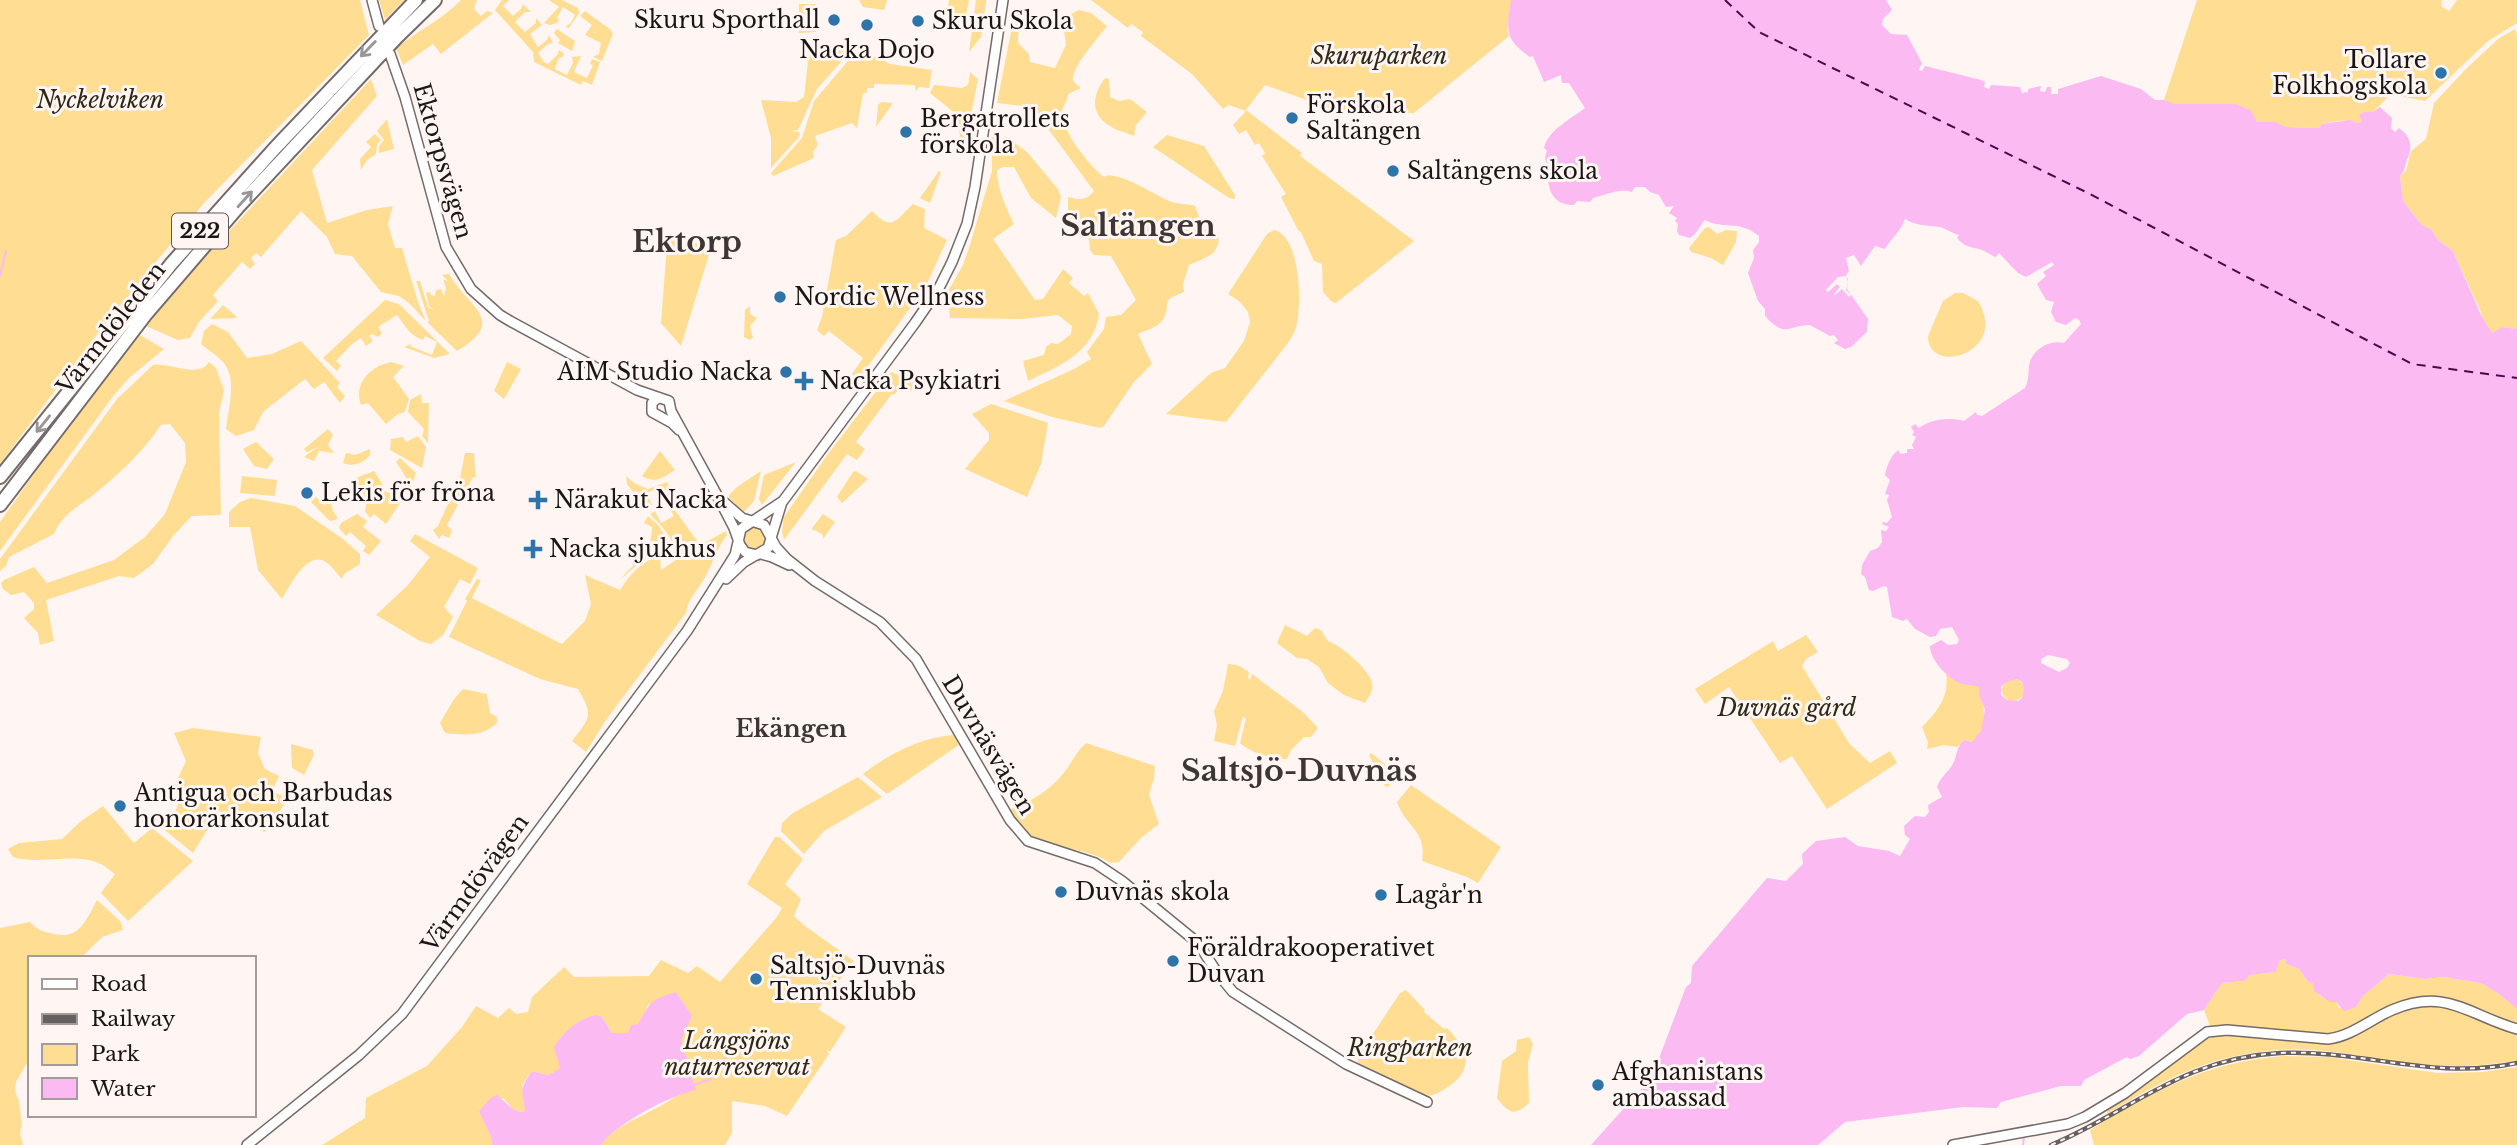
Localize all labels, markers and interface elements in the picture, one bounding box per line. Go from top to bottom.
place label: Skuru Sporthall [634,6,820,34]
place label: Skuru Skola [932,7,1073,35]
marker: Skuru Sporthall [826,12,842,28]
marker: Skuru Skola [910,13,926,29]
marker: Nacka Dojo [859,17,875,33]
place label: Nacka Dojo [799,36,935,64]
one-way arrow [360,40,377,57]
park label: Skuruparken [1311,42,1447,70]
place label: Tollare Folkhögskola [2272,46,2427,100]
marker: Tollare Folkhögskola [2433,65,2449,81]
street label: Ektorpsvägen [407,80,479,242]
park label: Nyckelviken [35,86,164,114]
place label: Förskola Saltängen [1306,91,1421,145]
place label: Bergatrollets förskola [920,105,1070,159]
marker: Förskola Saltängen [1284,110,1300,126]
marker: Bergatrollets förskola [898,124,914,140]
place label: Saltängens skola [1407,157,1598,185]
marker: Saltängens skola [1385,163,1401,179]
one-way arrow [237,190,253,208]
district label: Saltängen [1060,207,1216,244]
road number: 222 [172,214,228,248]
district label: Ektorp [632,223,742,260]
street label: Värmdöleden [50,256,171,401]
place label: Nordic Wellness [794,283,985,311]
marker: Nordic Wellness [772,289,788,305]
place label: AIM Studio Nacka [556,358,772,386]
marker: AIM Studio Nacka [778,364,794,380]
place label: Nacka Psykiatri [820,367,1001,395]
marker: Nacka Psykiatri [794,371,814,391]
one-way arrow [35,414,51,432]
place label: Lekis för fröna [321,479,495,507]
marker: Lekis för fröna [299,485,315,501]
place label: Närakut Nacka [554,486,727,514]
marker: Närakut Nacka [528,490,548,510]
place label: Nacka sjukhus [549,535,716,563]
marker: Nacka sjukhus [523,539,543,559]
street label: Duvnäsvägen [936,670,1042,820]
park label: Duvnäs gård [1717,694,1856,722]
district label: Ekängen [735,714,847,743]
district label: Saltsjö-Duvnäs [1181,752,1417,789]
place label: Antigua och Barbudas honorärkonsulat [133,779,393,833]
marker: Antigua och Barbudas honorärkonsulat [112,798,128,814]
street label: Värmdövägen [415,808,535,958]
place label: Duvnäs skola [1075,878,1230,906]
place label: Lagår'n [1395,881,1483,909]
marker: Duvnäs skola [1053,884,1069,900]
marker: Lagår'n [1373,887,1389,903]
place label: Föräldrakooperativet Duvan [1187,934,1435,988]
place label: Saltsjö-Duvnäs Tennisklubb [770,952,945,1006]
marker: Föräldrakooperativet Duvan [1165,953,1181,969]
legend [28,956,256,1117]
text: Road [91,971,147,997]
marker: Saltsjö-Duvnäs Tennisklubb [748,971,764,987]
text: Railway [91,1006,176,1032]
park label: Långsjöns naturreservat [664,1027,810,1081]
park label: Ringparken [1346,1034,1473,1062]
text: Park [91,1041,140,1067]
place label: Afghanistans ambassad [1611,1058,1763,1112]
text: Water [90,1076,155,1102]
marker: Afghanistans ambassad [1590,1077,1606,1093]

